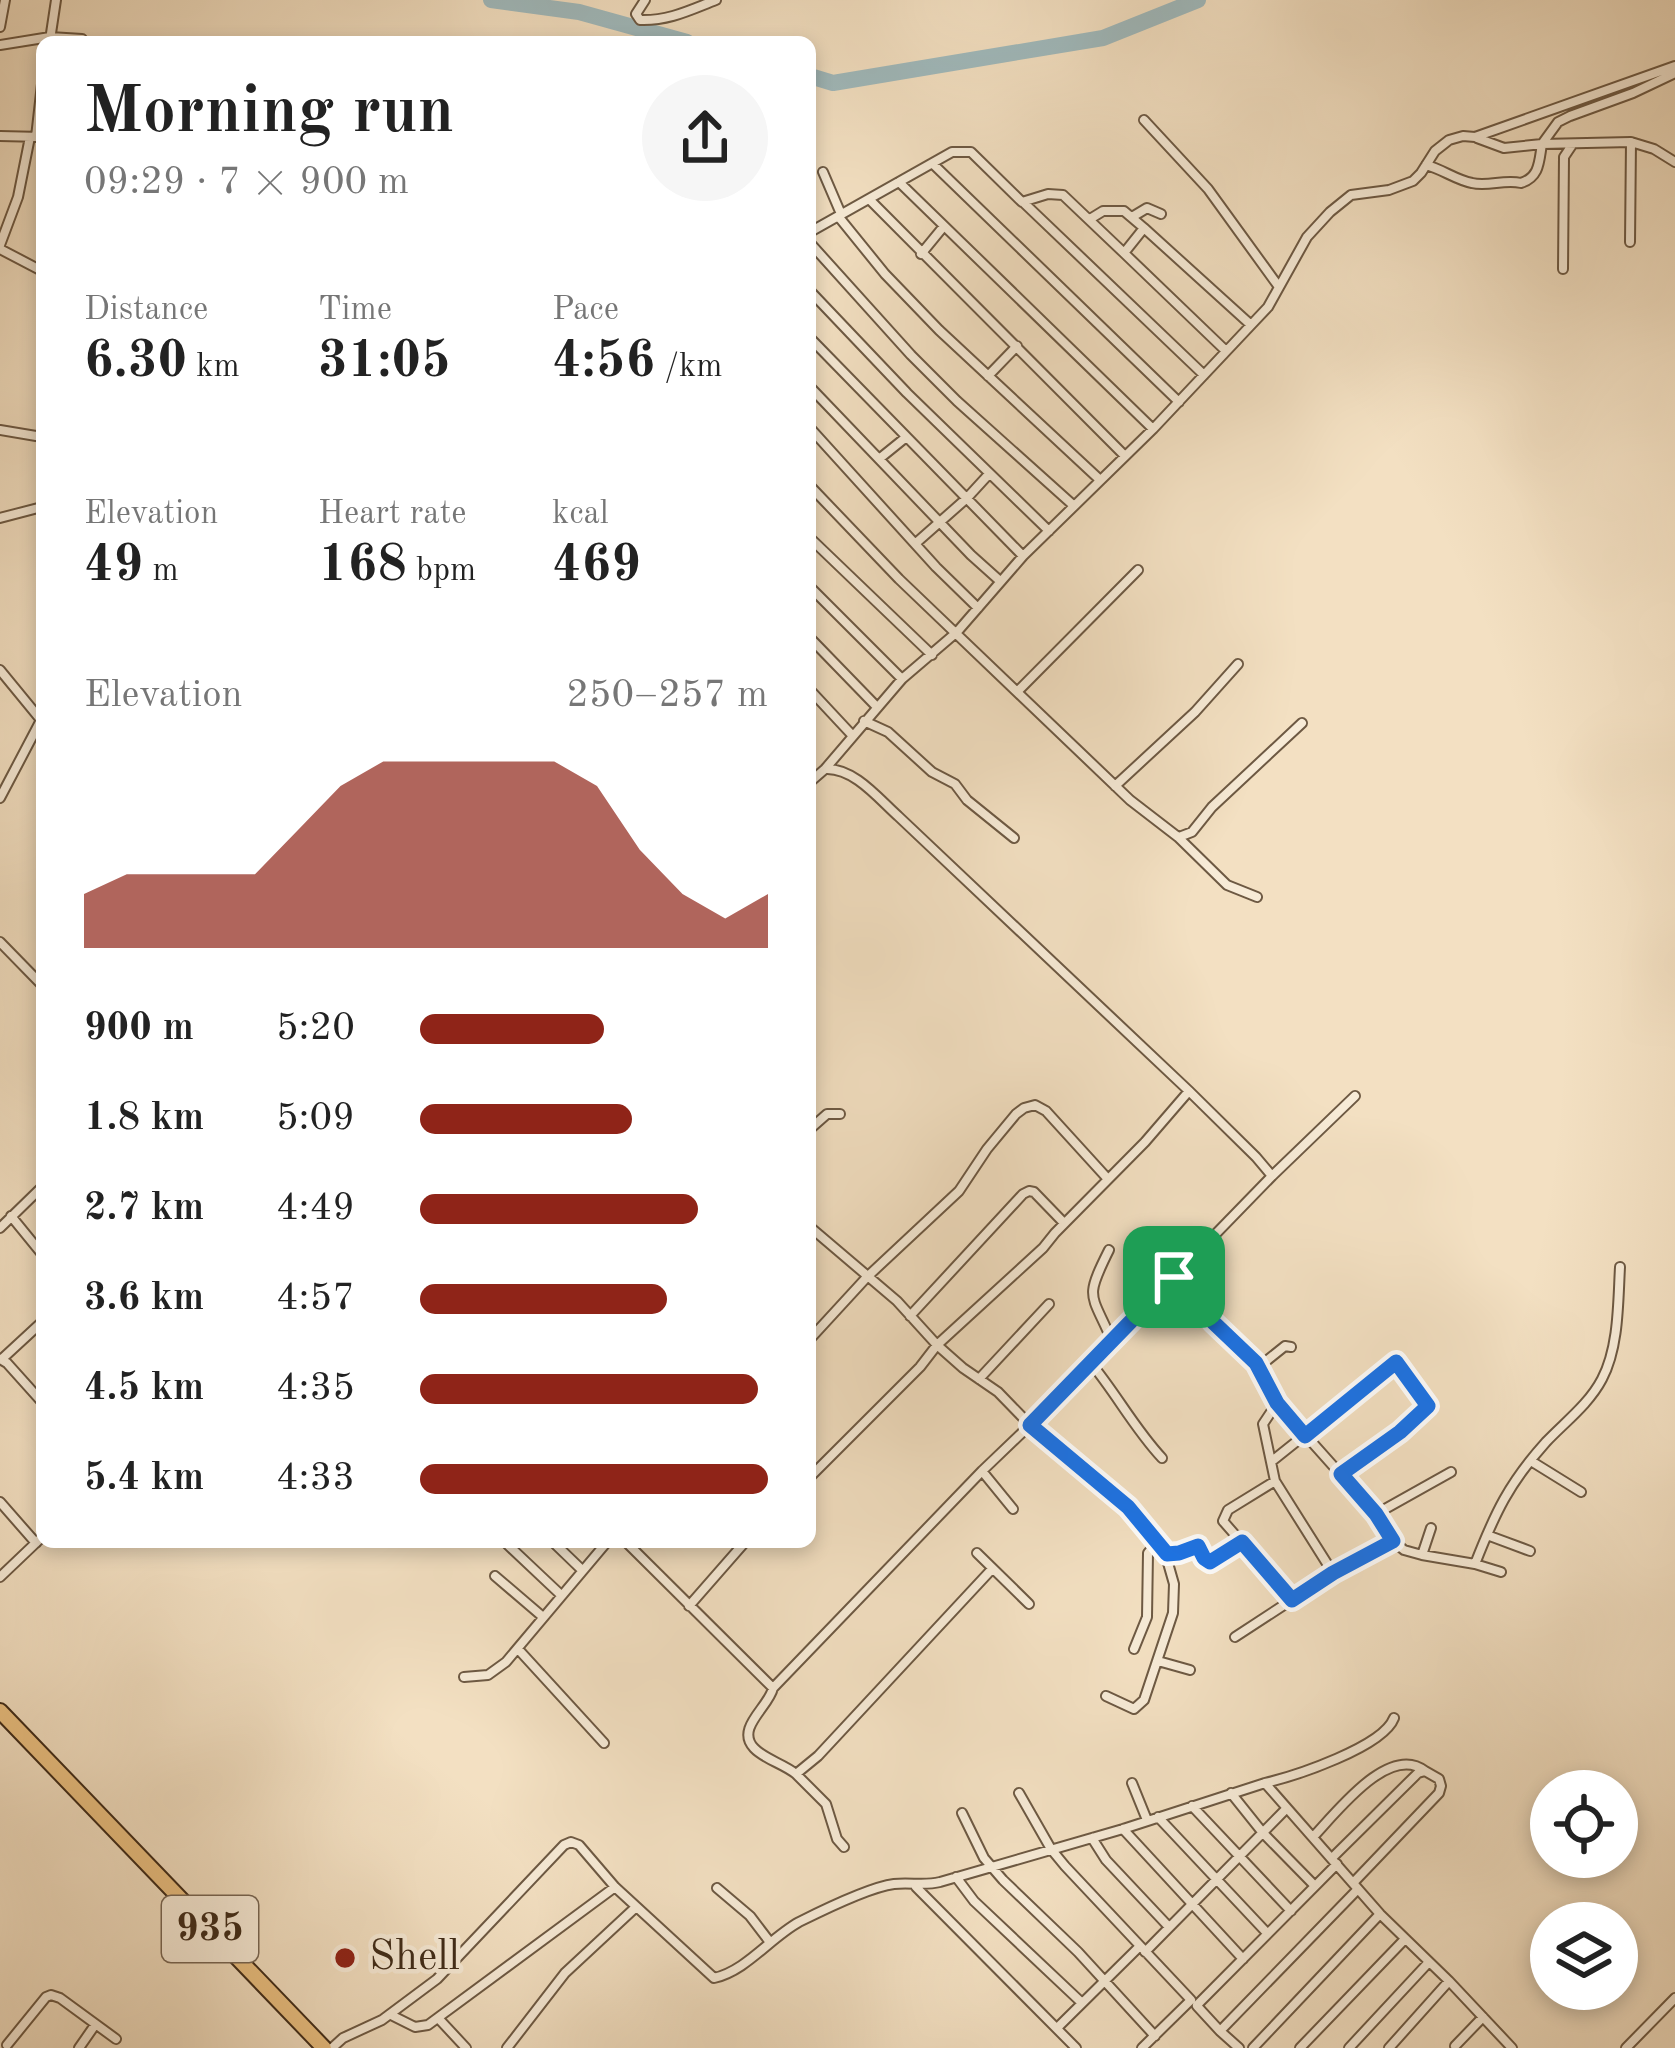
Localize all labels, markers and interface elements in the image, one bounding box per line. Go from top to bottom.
button: share [642,75,768,201]
text: Morning run [84,81,454,147]
text: 09:29 · 7 × 900 m [84,163,409,202]
text: Distance [84,294,208,327]
text: Time [318,294,392,327]
text: Pace [552,294,619,327]
text: 6.30 [84,337,187,388]
text: 31:05 [318,337,451,388]
text: 4:56 [552,337,655,388]
text: km [187,351,240,384]
text: /km [655,351,722,384]
text: Elevation [84,498,218,531]
text: Heart rate [318,498,466,531]
text: kcal [552,498,609,531]
text: 49 [84,541,143,592]
text: 168 [318,541,407,592]
text: 469 [552,541,641,592]
text: m [143,555,179,588]
text: bpm [407,555,476,588]
text: Elevation [84,676,243,715]
text: 250–257 m [566,676,768,715]
text: 900 m [84,1009,194,1048]
text: 5:20 [276,1009,355,1048]
text: 1.8 km [84,1099,204,1138]
text: 5:09 [276,1099,355,1138]
text: 2.7 km [84,1189,204,1228]
text: 4:49 [276,1189,355,1228]
pin [1123,1226,1225,1328]
icon: arrive [1141,1244,1207,1310]
text: 3.6 km [84,1279,204,1318]
text: 4:57 [276,1279,355,1318]
text: 4.5 km [84,1369,204,1408]
text: 4:35 [276,1369,355,1408]
text: 5.4 km [84,1459,204,1498]
text: 4:33 [276,1459,355,1498]
map controls [1530,1770,1638,2010]
button: locate [1530,1770,1638,1878]
road number: 935 [162,1896,258,1962]
button: layers [1530,1902,1638,2010]
place label: Shell [369,1937,460,1979]
marker: Shell [332,1945,358,1971]

